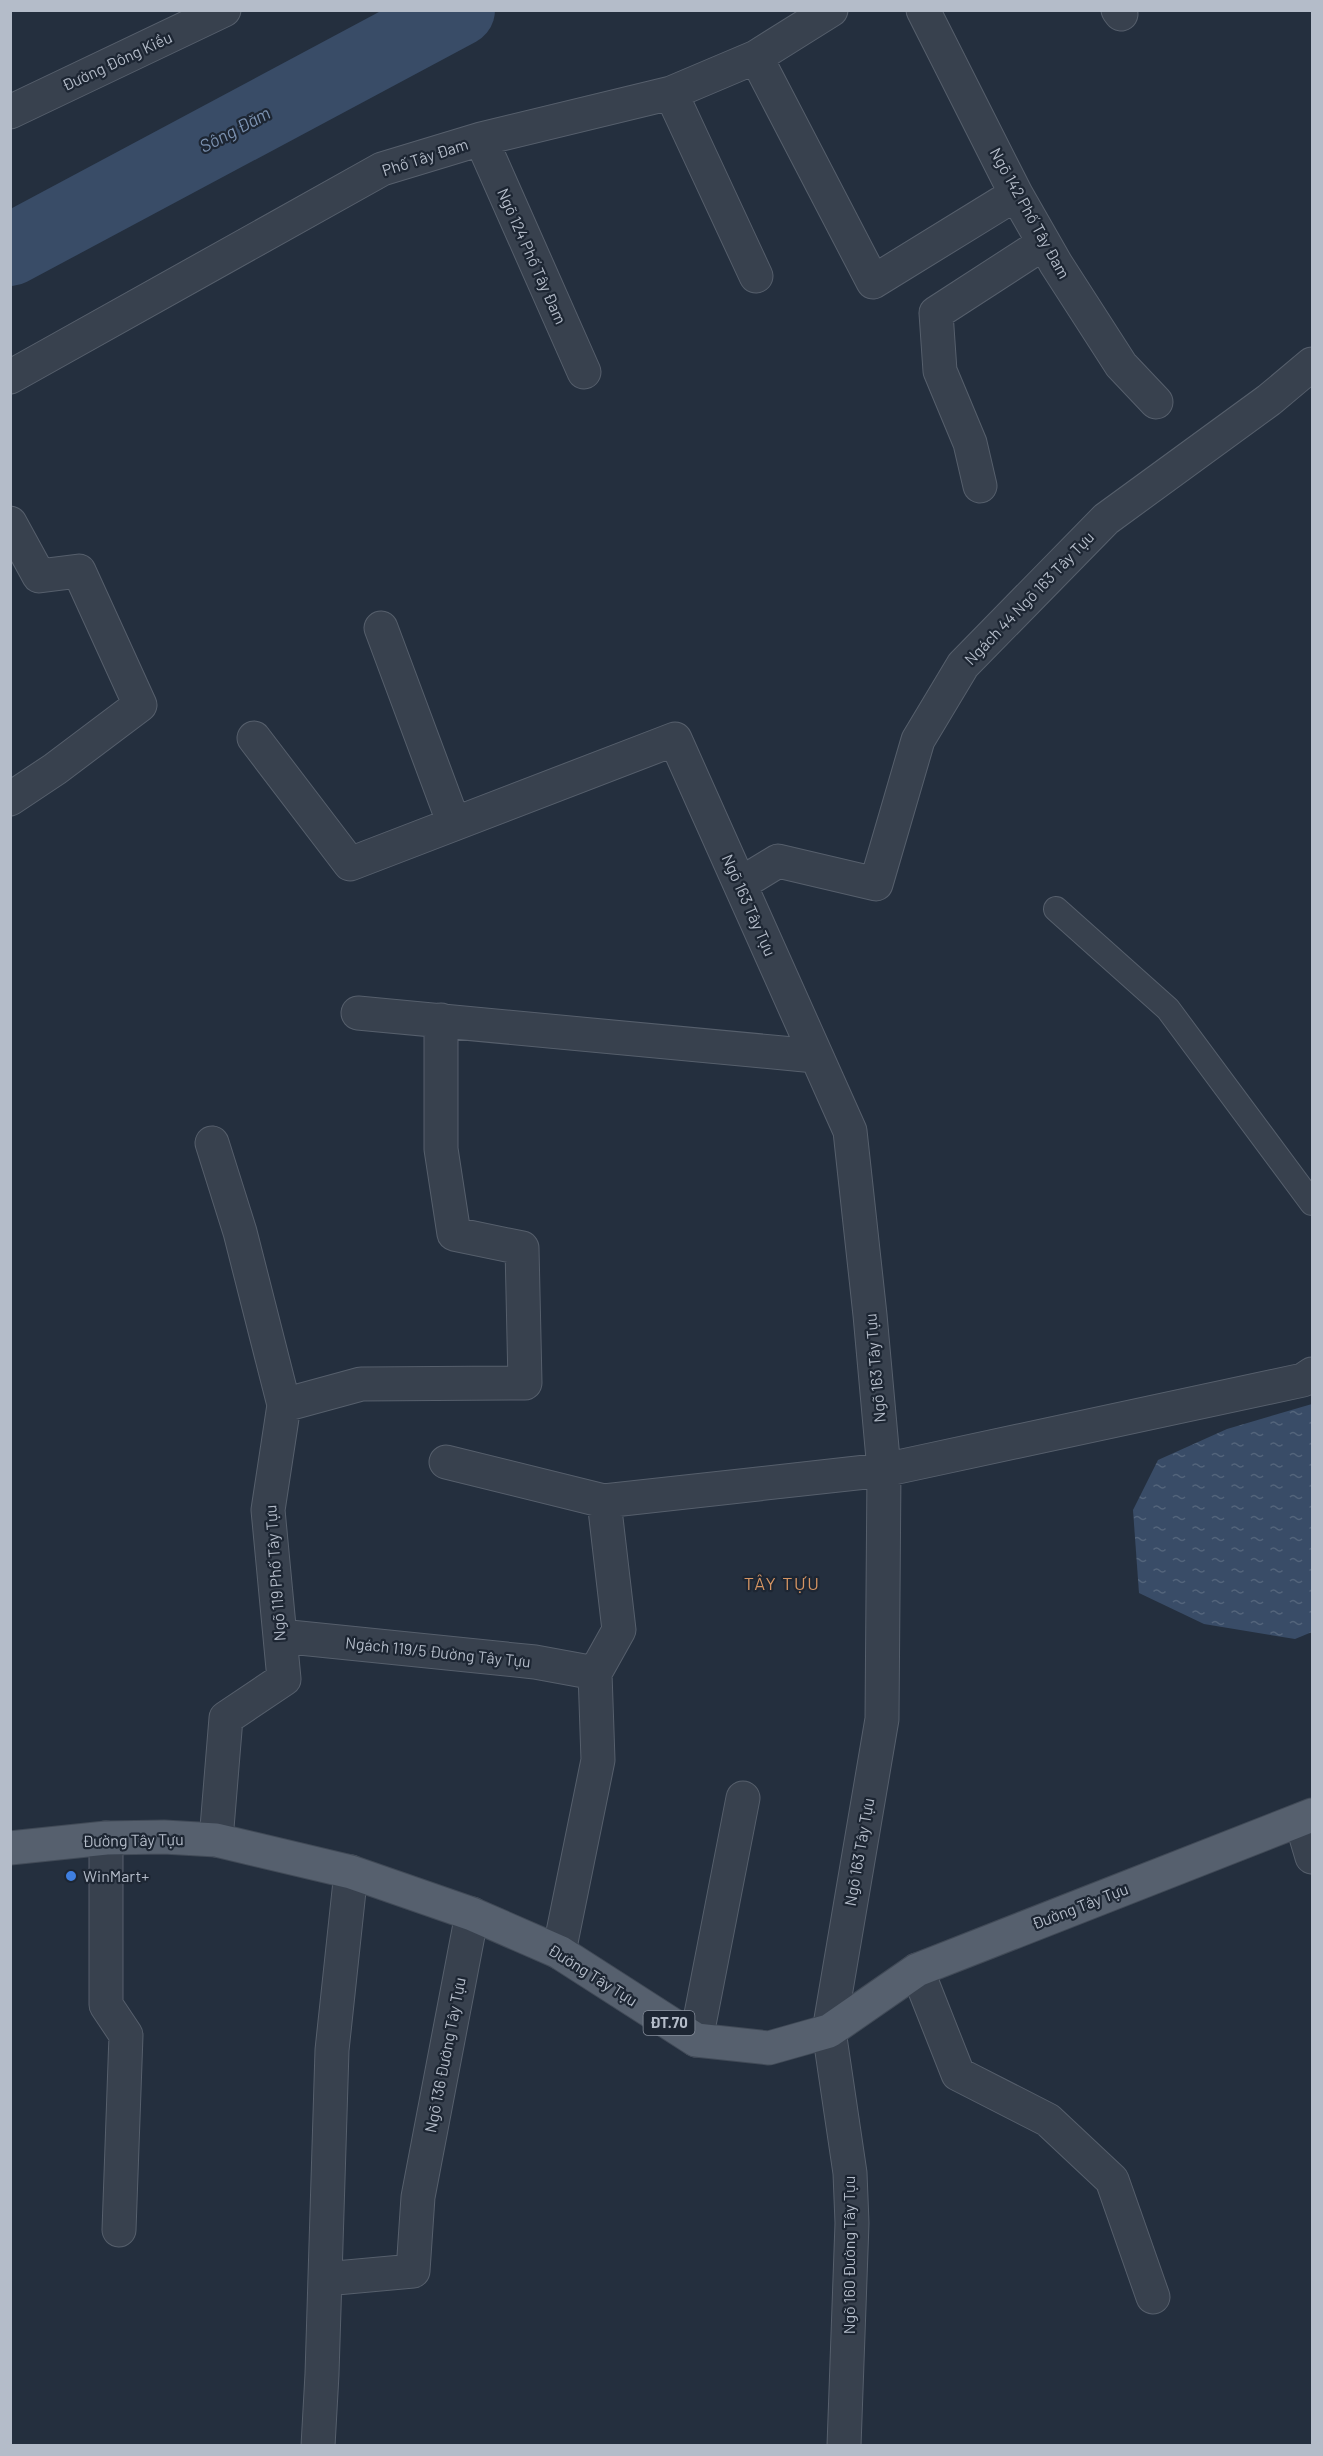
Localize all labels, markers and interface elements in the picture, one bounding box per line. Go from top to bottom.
street label: Đường Đông Kiều [59,27,175,94]
water label: Sông Đăm [195,101,274,157]
street label: Phố Tây Đam [379,134,470,179]
street label: Ngõ 142 Phố Tây Đam [987,144,1074,282]
street label: Ngõ 124 Phố Tây Đam [494,185,571,327]
street label: Ngách 44 Ngõ 163 Tây Tựu [960,527,1097,668]
street label: Ngõ 163 Tây Tựu [719,851,780,959]
street label: Ngõ 163 Tây Tựu [860,1313,889,1423]
street label: Ngõ 119 Phố Tây Tựu [260,1504,289,1642]
district label: TÂY TỰU [744,1572,820,1594]
street label: Ngách 119/5 Đường Tây Tựu [344,1632,532,1671]
street label: Ngõ 163 Tây Tựu [840,1796,877,1907]
street label: Đường Tây Tựu [82,1829,184,1850]
place label: WinMart+ [83,1866,149,1885]
marker: WinMart+ [64,1869,78,1883]
street label: Đường Tây Tựu [1029,1878,1131,1933]
street label: Đường Tây Tựu [545,1940,641,2009]
street label: Ngõ 136 Đường Tây Tựu [420,1976,469,2134]
road number: ĐT.70 [644,2011,694,2035]
street label: Ngõ 160 Đường Tây Tựu [839,2176,858,2334]

